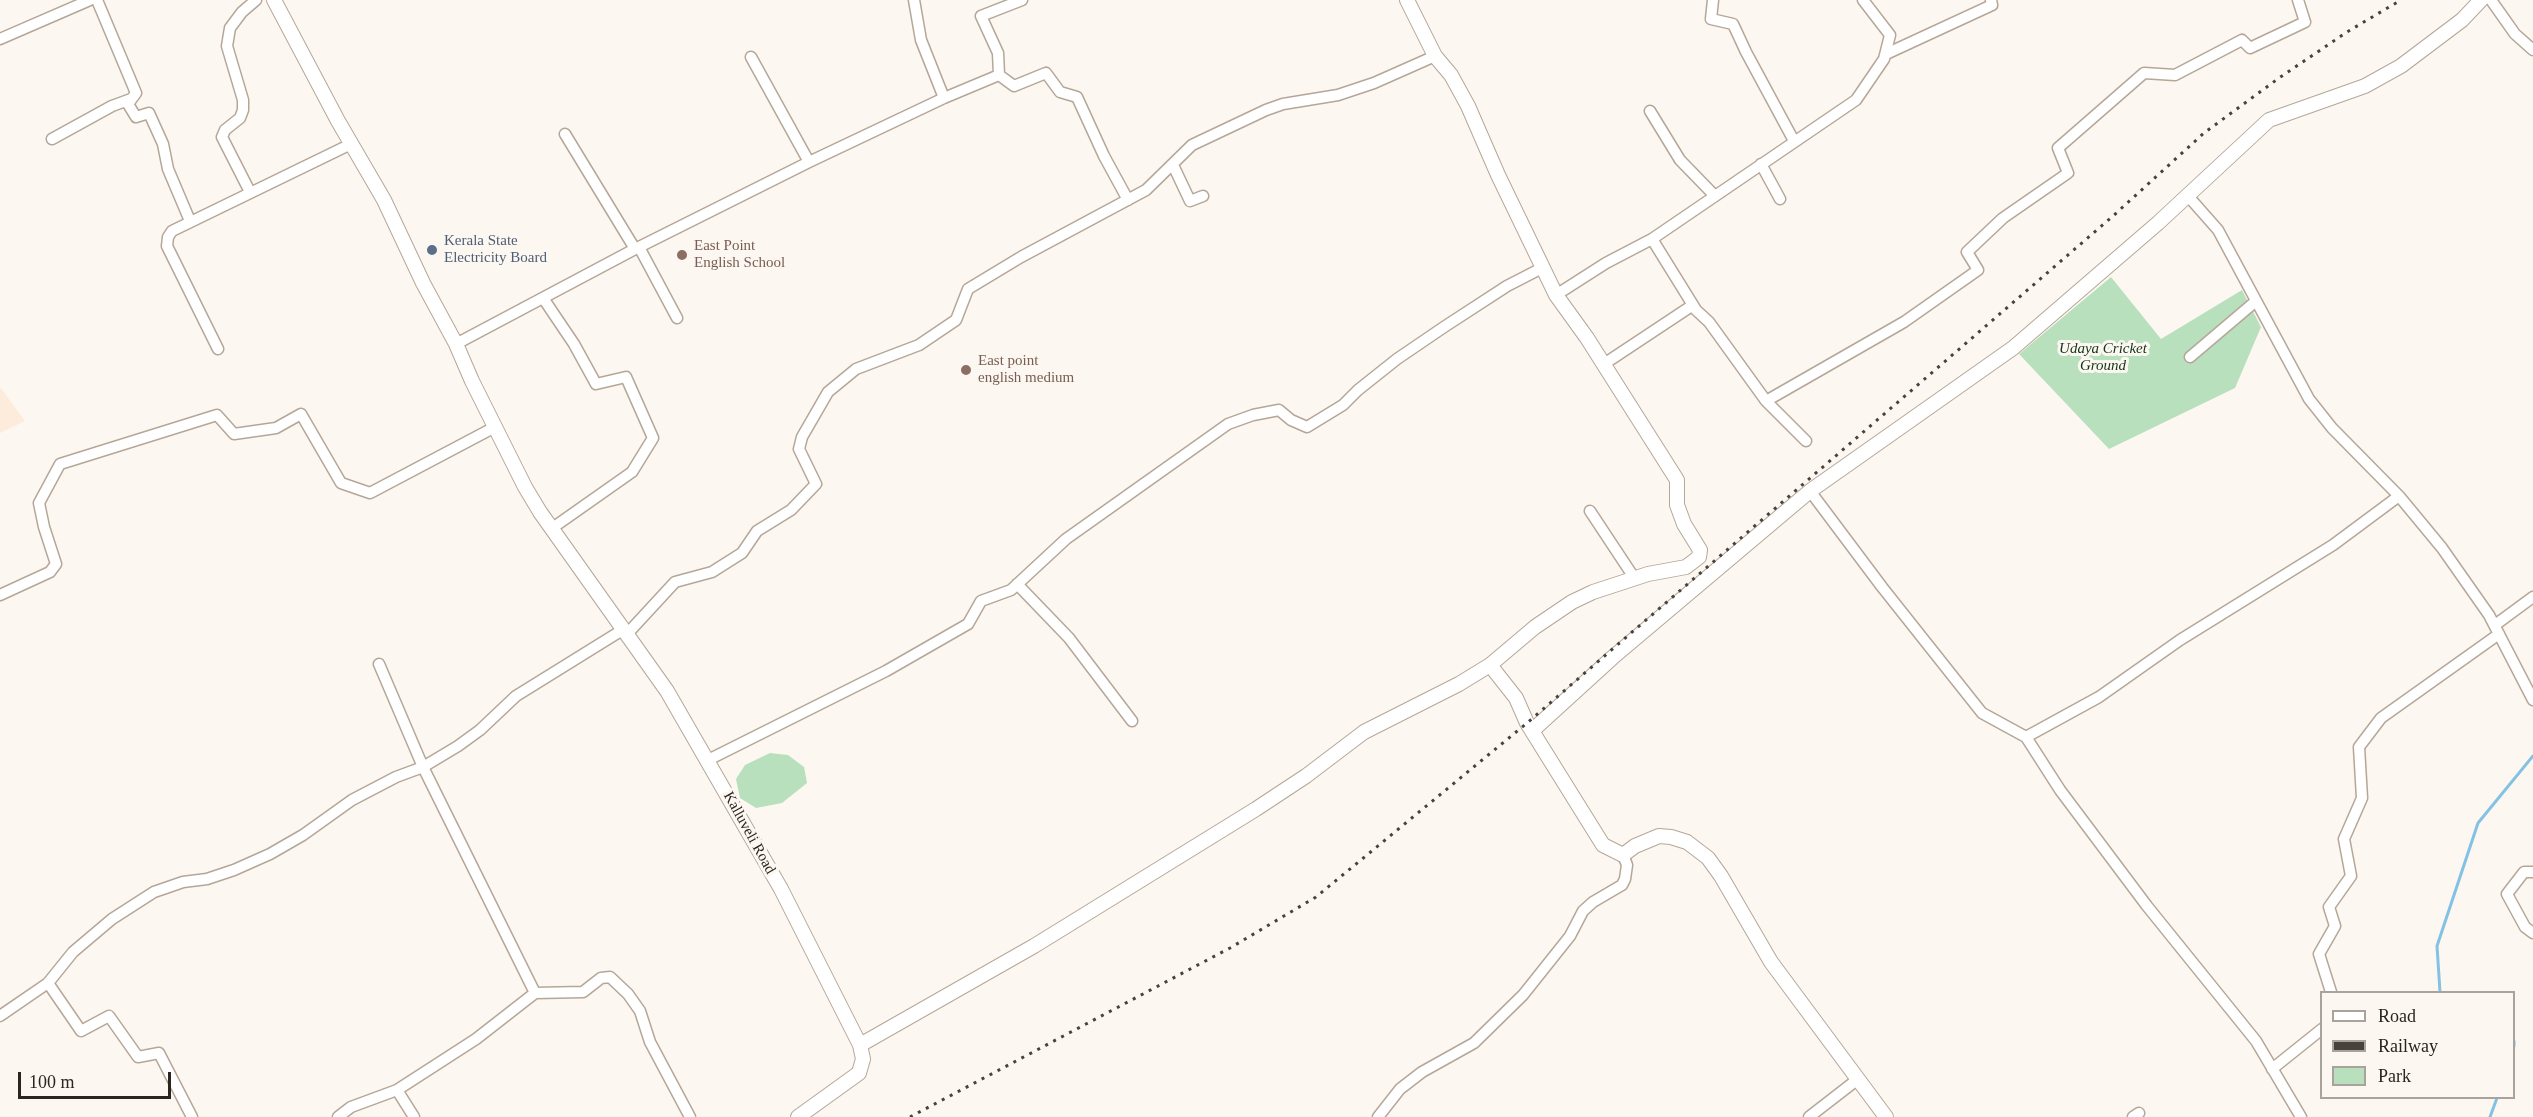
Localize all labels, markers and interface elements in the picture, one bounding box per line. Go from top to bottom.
place label: Kerala State Electricity Board [444,232,547,267]
place label: East Point English School [694,237,785,272]
marker: Kerala State Electricity Board [425,243,439,257]
marker: East Point English School [675,248,689,262]
park label: Udaya Cricket Ground [2059,340,2147,375]
place label: East point english medium [978,352,1074,387]
marker: East point english medium [959,363,973,377]
street label: Kalluveli Road [719,789,779,877]
legend [2320,991,2515,1099]
text: Road [2378,1006,2416,1026]
text: Railway [2378,1036,2438,1056]
scale bar [21,1060,174,1098]
text: Park [2378,1066,2411,1086]
text: 100 m [29,1072,75,1092]

